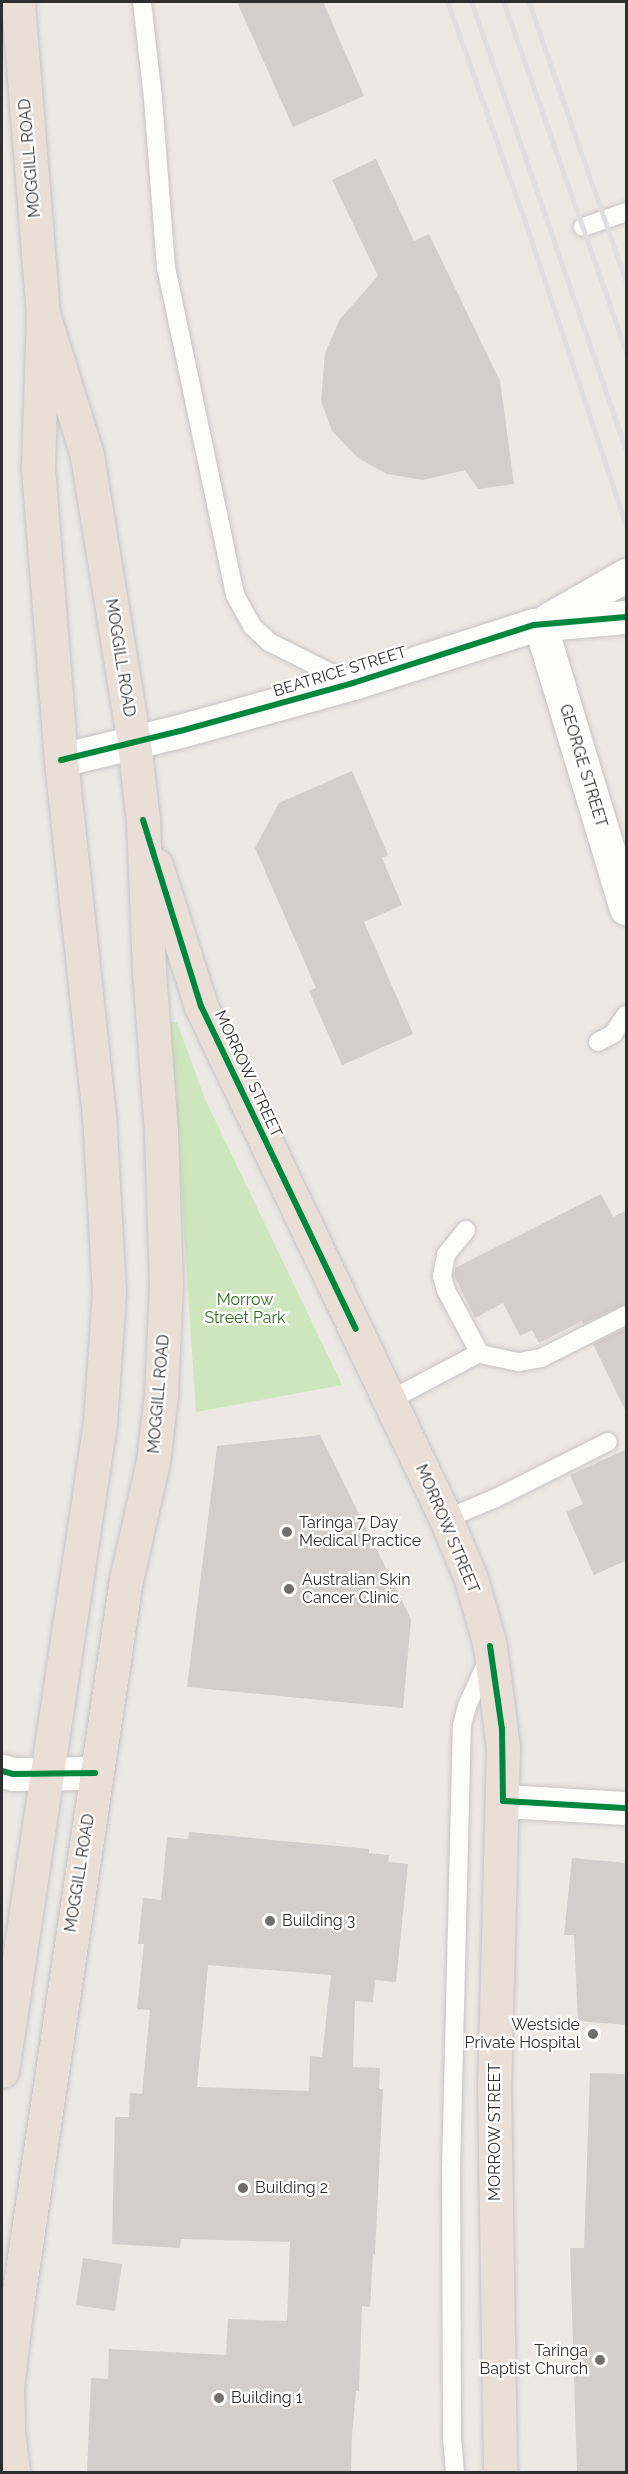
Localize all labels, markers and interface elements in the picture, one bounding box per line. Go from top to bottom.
street label: MOGGILL ROAD [15,97,45,219]
street label: MOGGILL ROAD [101,597,139,719]
street label: BEATRICE STREET [271,643,409,701]
street label: GEORGE STREET [555,702,611,830]
street label: MORROW STREET [210,1007,286,1141]
park label: Morrow Street Park [204,1290,286,1328]
street label: MOGGILL ROAD [144,1333,174,1455]
street label: MORROW STREET [411,1462,483,1596]
place label: Taringa 7 Day Medical Practice [299,1513,422,1551]
marker: Taringa 7 Day Medical Practice [280,1525,294,1539]
place label: Australian Skin Cancer Clinic [302,1570,411,1608]
marker: Australian Skin Cancer Clinic [280,1580,298,1598]
street label: MOGGILL ROAD [61,1812,99,1934]
place label: Building 3 [282,1911,355,1931]
marker: Building 3 [263,1914,277,1928]
place label: Westside Private Hospital [465,2015,580,2053]
marker: Westside Private Hospital [584,2025,602,2043]
street label: MORROW STREET [485,2063,505,2201]
place label: Building 2 [255,2178,328,2198]
marker: Building 2 [236,2181,250,2195]
place label: Taringa Baptist Church [480,2341,588,2379]
marker: Taringa Baptist Church [593,2353,607,2367]
place label: Building 1 [231,2388,303,2408]
marker: Building 1 [212,2391,226,2405]

